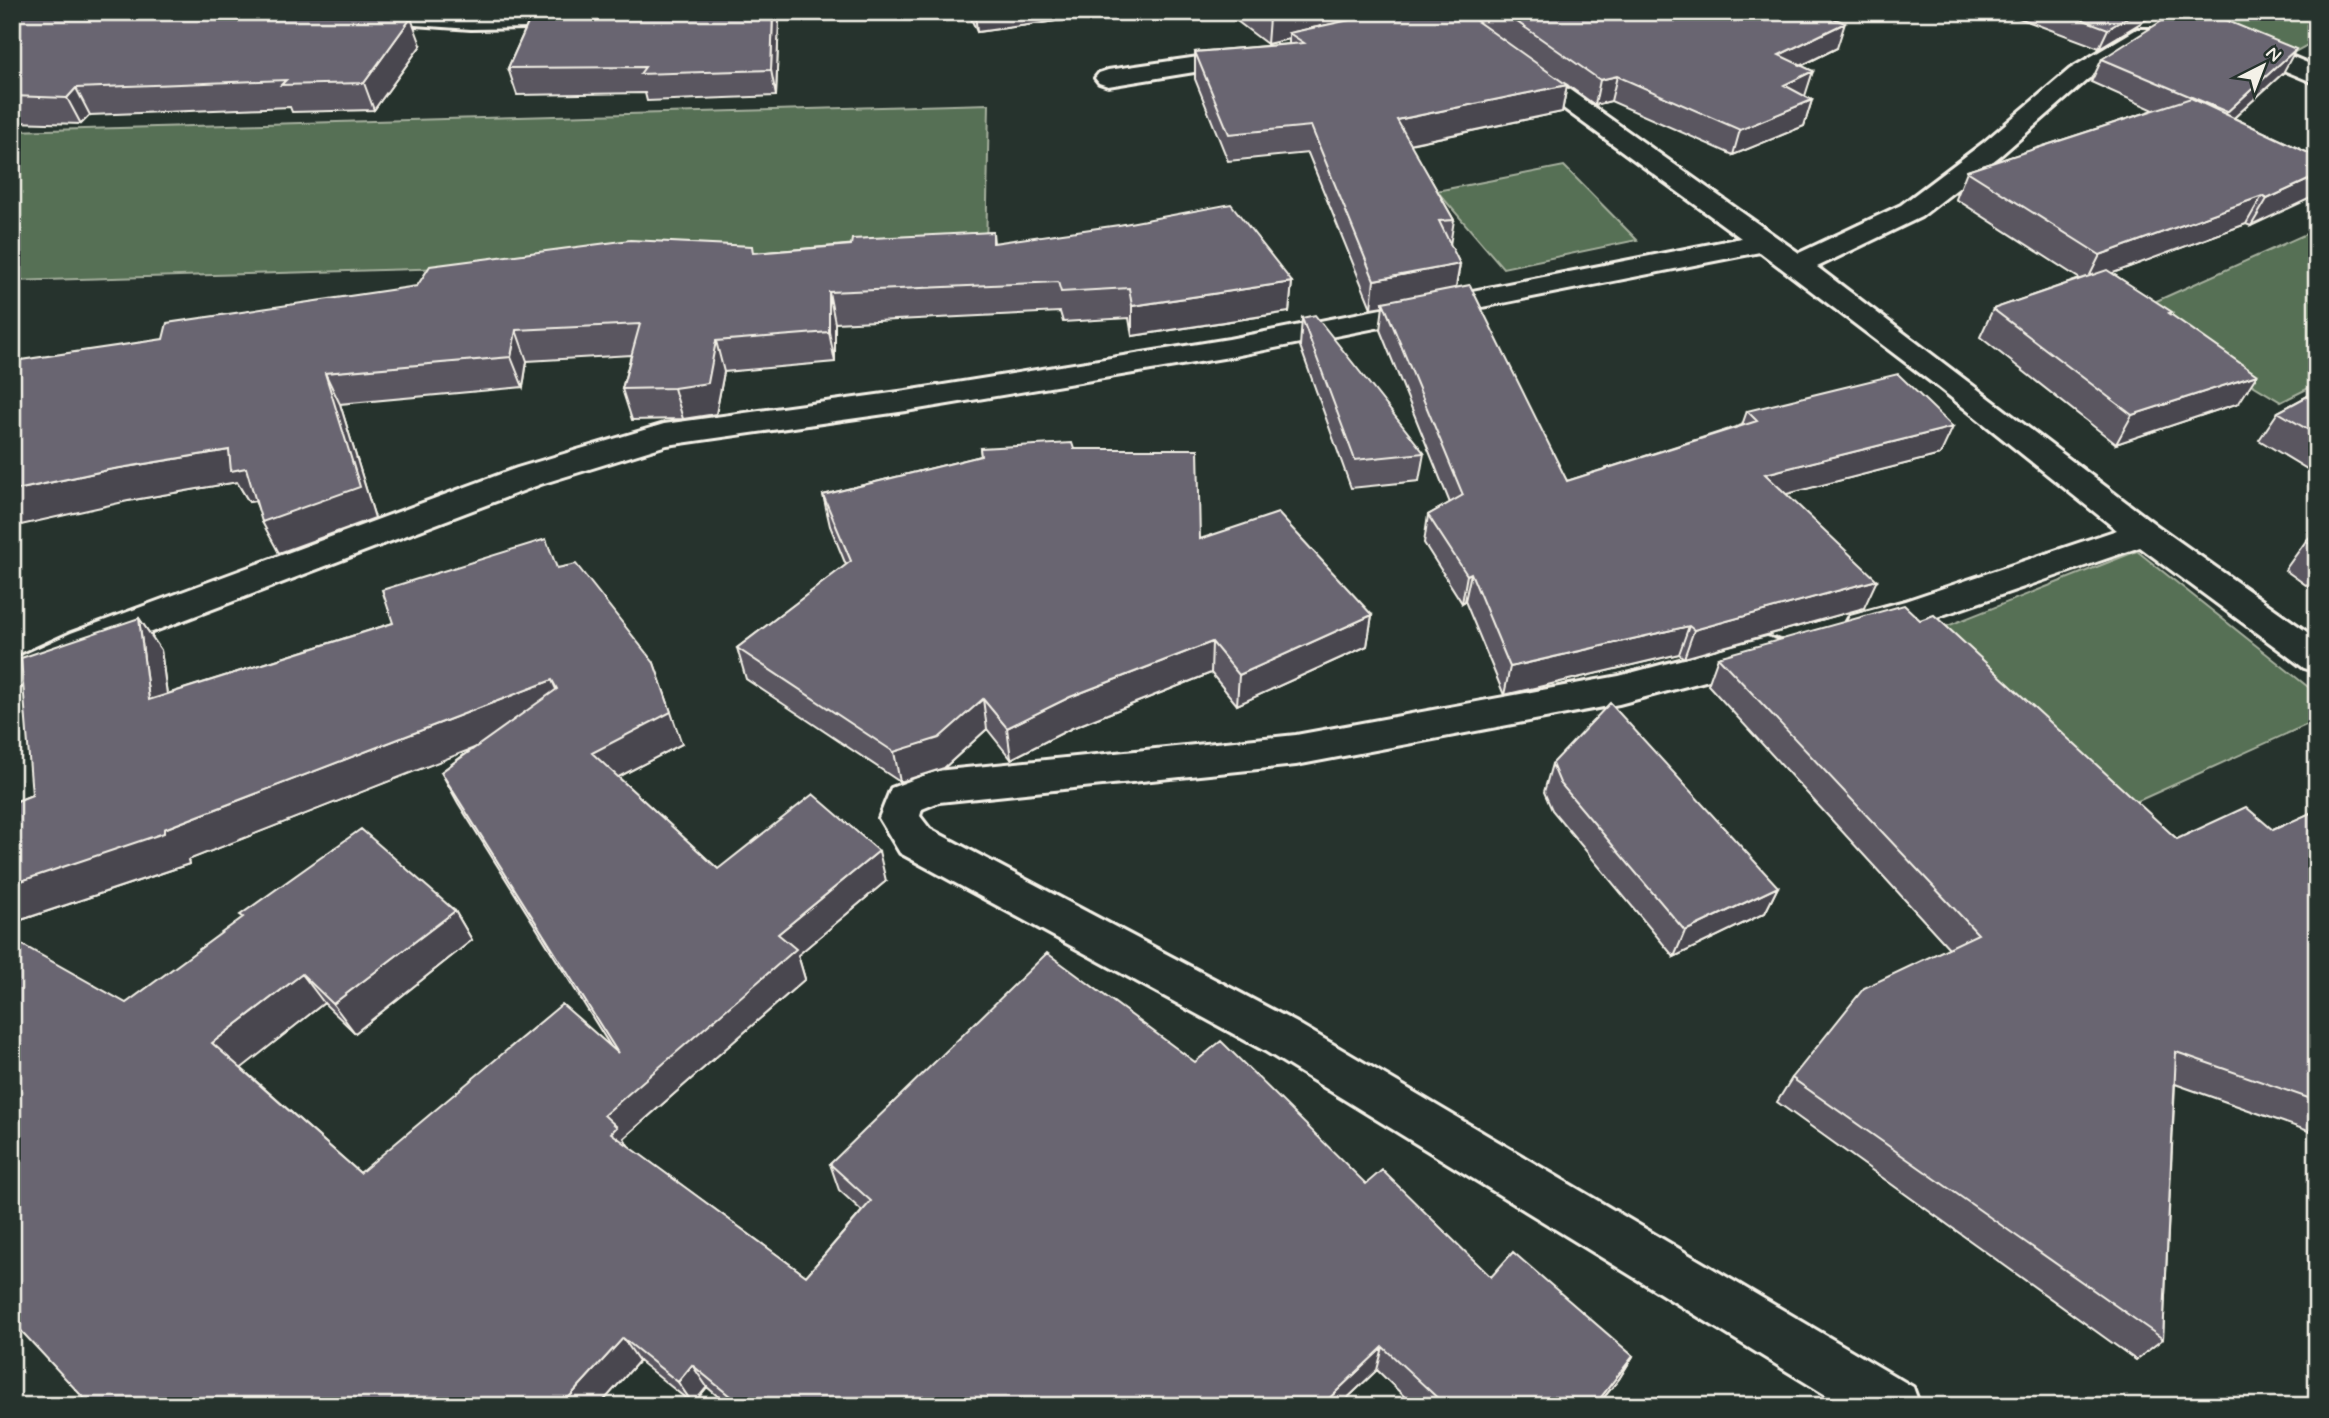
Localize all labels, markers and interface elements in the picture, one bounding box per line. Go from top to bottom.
north arrow [2228,32,2298,102]
text: N [2260,41,2286,68]

